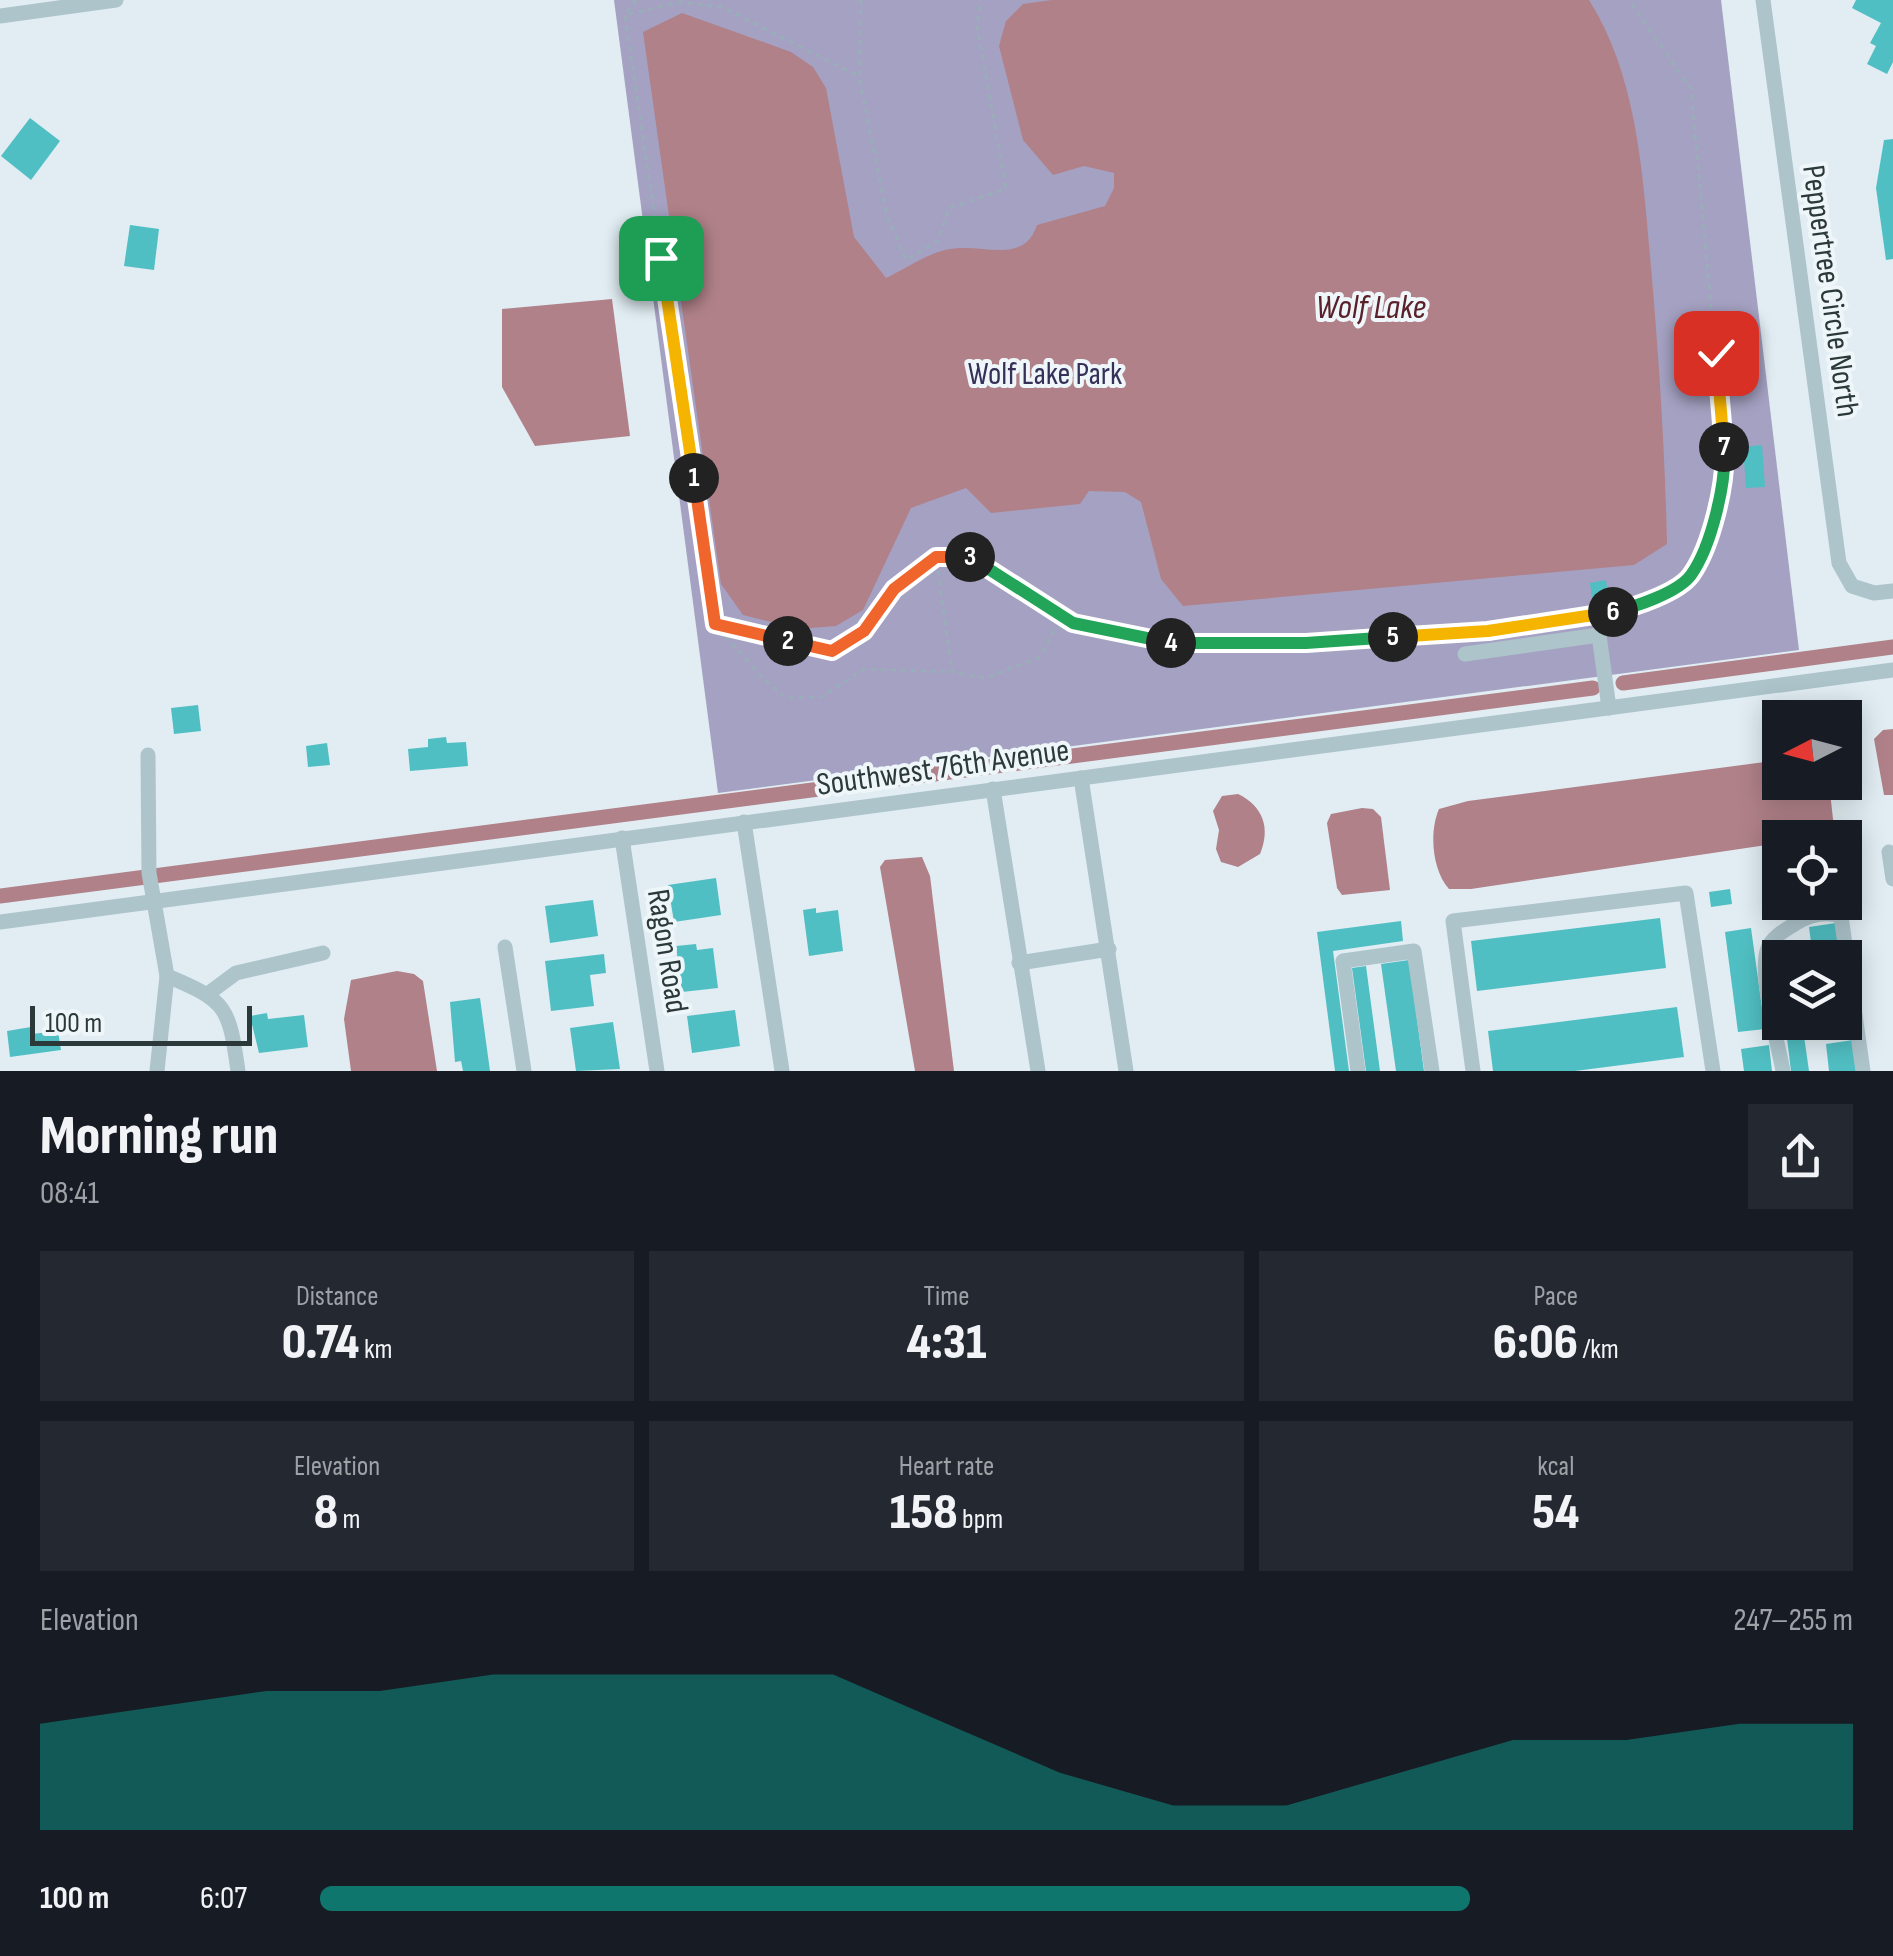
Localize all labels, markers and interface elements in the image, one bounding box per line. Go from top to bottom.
street label: Peppertree Circle North [1793,163,1867,419]
pin [619,216,704,301]
icon: arrive [634,231,689,286]
water label: Wolf Lake [1316,286,1427,329]
pin [1674,311,1759,396]
icon: check [1689,326,1744,381]
park label: Wolf Lake Park [968,355,1122,394]
pin: 7 [1699,422,1749,472]
text: 7 [1718,430,1730,463]
pin: 1 [669,453,719,503]
text: 1 [689,461,699,494]
pin: 3 [945,532,995,582]
text: 3 [964,540,976,573]
pin: 6 [1588,587,1638,637]
text: 6 [1606,595,1620,628]
pin: 5 [1368,612,1418,662]
pin: 2 [763,616,813,666]
pin: 4 [1146,618,1196,668]
text: 5 [1387,620,1399,653]
text: 2 [782,624,794,657]
text: 4 [1164,626,1178,659]
north arrow [1762,700,1862,800]
map controls [1762,700,1862,1040]
street label: Southwest 76th Avenue [814,731,1072,805]
button: locate [1762,820,1862,920]
street label: Ragon Road [638,886,696,1016]
button: layers [1762,940,1862,1040]
scale bar [30,1001,252,1046]
text: 100 m [45,1007,102,1040]
text: Morning run [40,1103,278,1170]
button: share [1748,1104,1853,1209]
text: 08:41 [40,1174,99,1213]
text: Distance [296,1280,378,1313]
text: Time [924,1280,969,1313]
text: Pace [1534,1280,1578,1313]
text: 0.74 [282,1313,359,1373]
text: 4:31 [907,1313,986,1373]
text: 6:06 [1493,1313,1578,1373]
text: km [359,1333,393,1366]
text: /km [1578,1333,1619,1366]
text: Elevation [294,1450,380,1483]
text: Heart rate [899,1450,994,1483]
text: kcal [1537,1450,1574,1483]
text: 8 [314,1483,338,1543]
text: 158 [890,1483,958,1543]
text: 54 [1532,1483,1579,1543]
text: m [338,1503,361,1536]
text: bpm [958,1503,1003,1536]
text: Elevation [40,1601,139,1640]
text: 247–255 m [1733,1601,1853,1640]
text: 100 m [40,1879,109,1918]
text: 6:07 [200,1879,247,1918]

